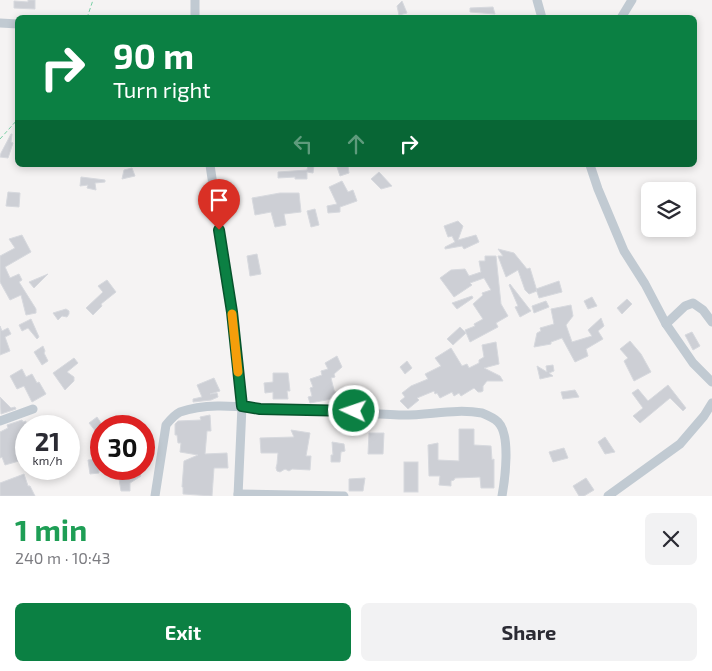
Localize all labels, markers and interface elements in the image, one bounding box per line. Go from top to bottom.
text: 90 m [113,34,194,76]
icon: right [30,35,95,100]
text: Turn right [113,76,211,102]
icon: left [289,130,317,158]
icon: ahead [342,130,370,158]
icon: right [395,130,423,158]
pin [198,179,240,230]
map controls [641,182,696,237]
button: layers [641,182,696,237]
icon: arrive [205,186,233,214]
position arrow [327,384,379,436]
speed limit sign: 30 [90,415,155,480]
text: 21 [35,426,60,456]
text: km/h [33,453,62,467]
text: 1 min [15,511,87,547]
button: close [645,513,697,565]
text: 240 m · 10:43 [15,548,111,567]
button: Exit [15,603,351,661]
button: Share [361,603,697,661]

